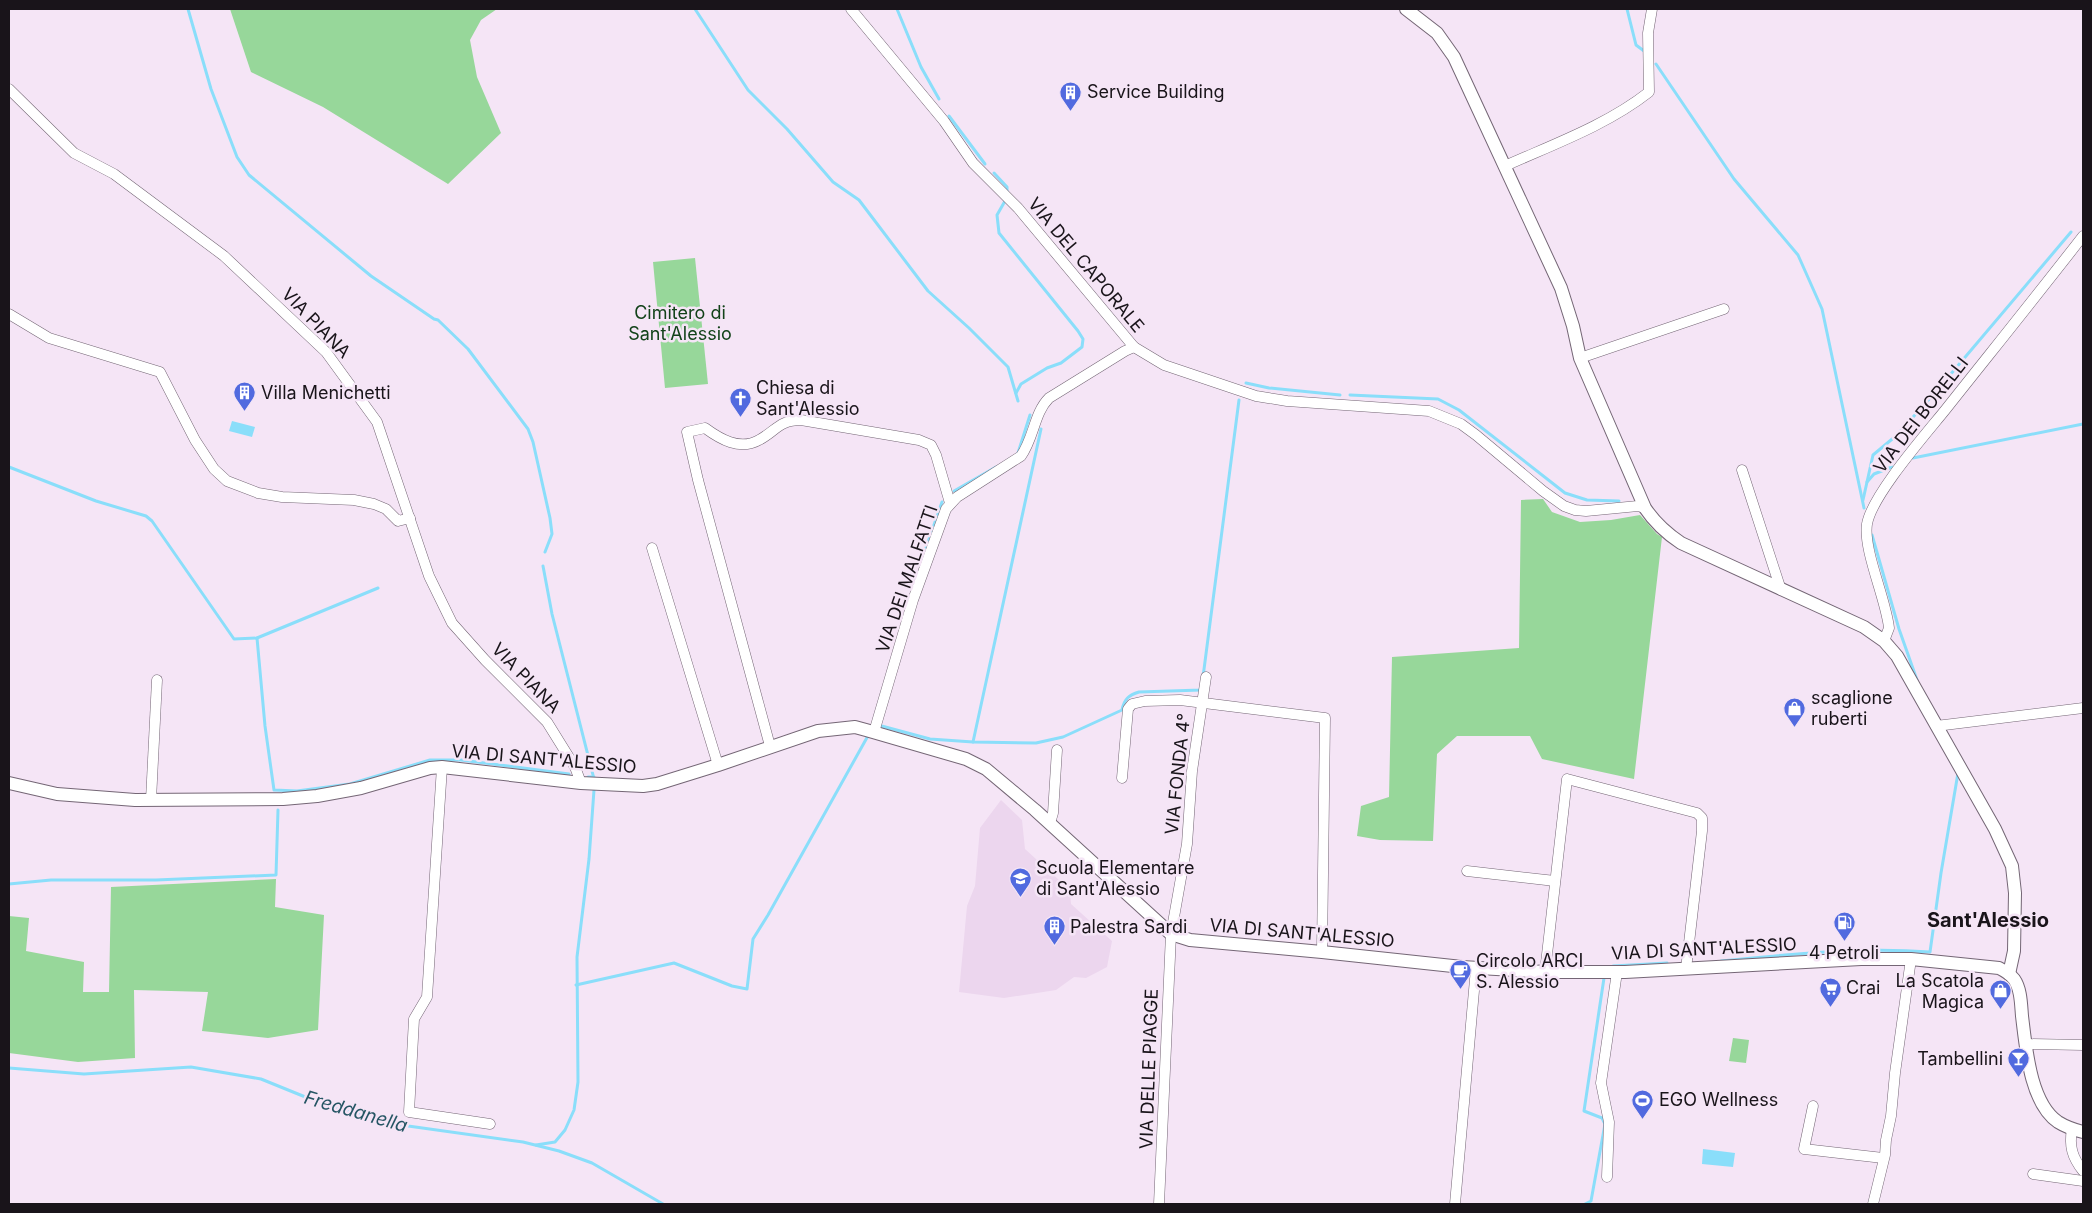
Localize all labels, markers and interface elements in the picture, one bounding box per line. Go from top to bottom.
building icon: Service Building [1059,80,1083,111]
place label: Service Building [1087,81,1225,102]
street label: VIA DEL CAPORALE [1024,193,1149,336]
street label: VIA PIANA [278,283,355,362]
park label: Cimitero di Sant'Alessio [628,302,732,344]
street label: VIA DEI BORELLI [1869,352,1972,477]
place label: Chiesa di Sant'Alessio [756,377,860,419]
building icon: Villa Menichetti [233,381,257,412]
place label: Villa Menichetti [261,382,391,403]
church icon: Chiesa di Sant'Alessio [728,386,752,417]
street label: VIA DEI MALFATTI [871,502,942,656]
street label: VIA PIANA [488,638,565,717]
place label: scaglione ruberti [1811,687,1893,729]
shop icon: scaglione ruberti [1783,696,1807,727]
street label: VIA FONDA 4° [1161,712,1194,836]
street label: VIA DI SANT'ALESSIO [451,740,638,777]
place label: Scuola Elementare di Sant'Alessio [1036,857,1194,899]
school or university icon: Scuola Elementare di Sant'Alessio [1008,866,1032,897]
district label: Sant'Alessio [1927,908,2049,932]
fuel station icon: 4 Petroli [1832,911,1856,942]
street label: VIA DI SANT'ALESSIO [1209,914,1396,951]
building icon: Palestra Sardi [1042,915,1066,946]
place label: Palestra Sardi [1070,916,1187,937]
street label: VIA DI SANT'ALESSIO [1611,933,1797,964]
place label: 4 Petroli [1809,942,1879,963]
place label: Circolo ARCI S. Alessio [1476,950,1583,992]
cafe icon: Circolo ARCI S. Alessio [1448,959,1472,990]
place label: La Scatola Magica [1896,970,1984,1012]
supermarket icon: Crai [1818,976,1842,1007]
place label: Crai [1846,977,1880,998]
shop icon: La Scatola Magica [1988,979,2012,1010]
street label: VIA DELLE PIAGGE [1135,988,1162,1150]
bar icon: Tambellini [2007,1047,2031,1078]
place label: Tambellini [1917,1048,2003,1069]
water label: Freddanella [302,1086,411,1137]
sports icon: EGO Wellness [1631,1088,1655,1119]
place label: EGO Wellness [1659,1089,1778,1110]

